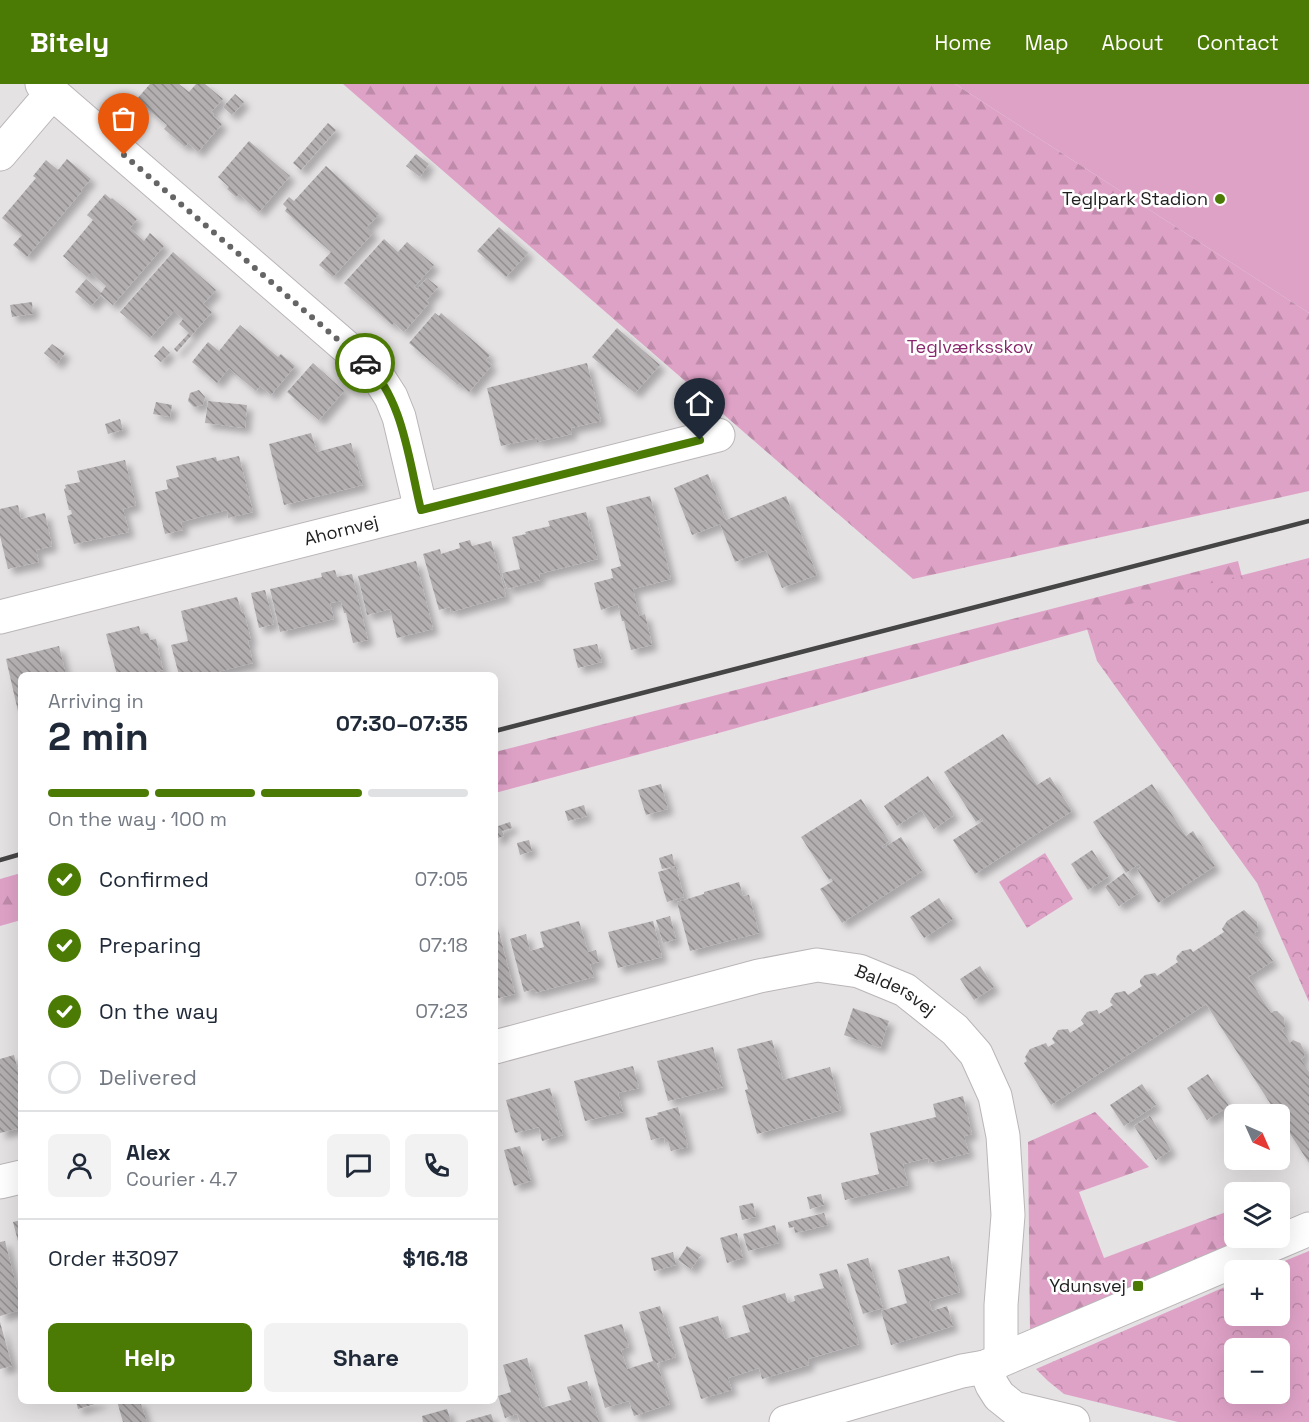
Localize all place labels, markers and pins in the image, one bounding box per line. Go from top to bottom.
pin [98,93,149,155]
place label: Teglpark Stadion [1062,187,1208,210]
marker: Teglpark Stadion [1213,192,1227,206]
pin [674,378,725,440]
place label: Ydunsvej [1049,1274,1126,1297]
marker: Ydunsvej [1131,1279,1145,1293]

